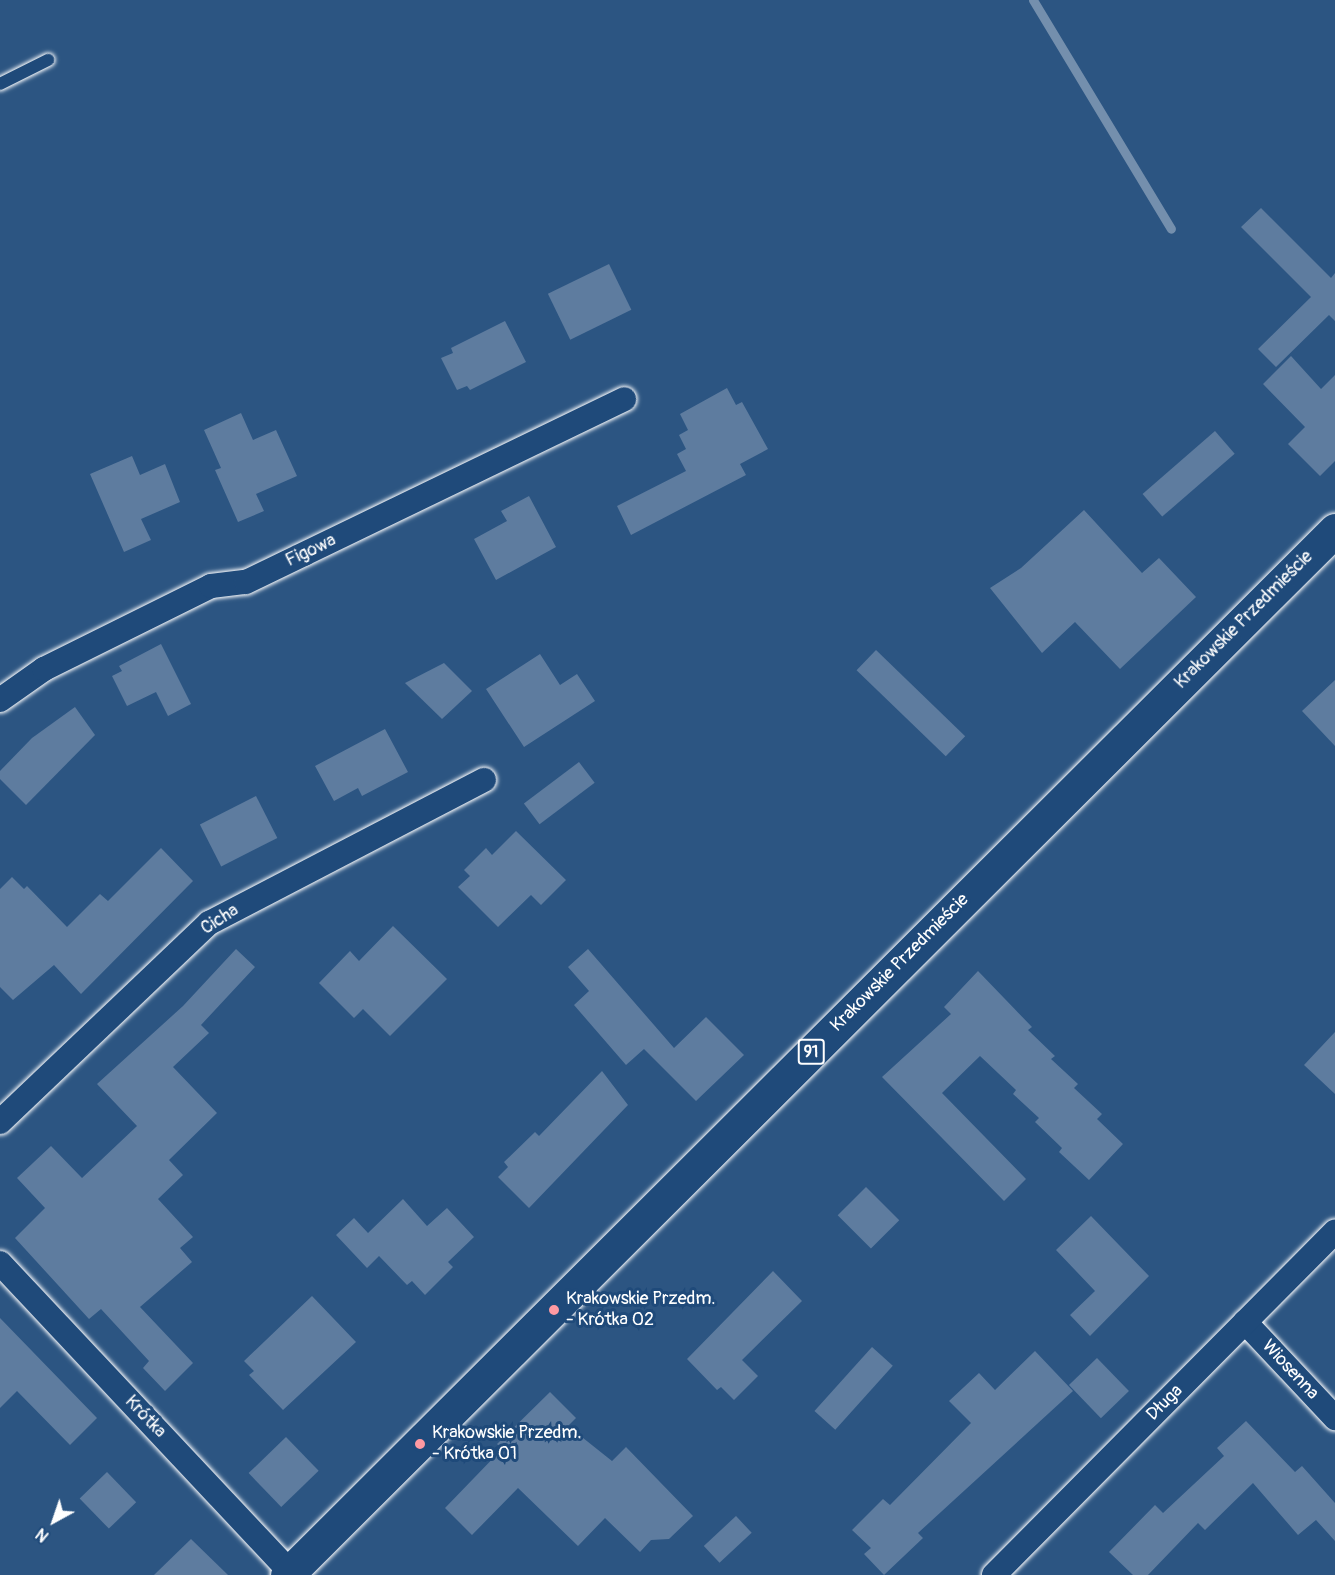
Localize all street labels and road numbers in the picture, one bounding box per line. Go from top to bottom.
street label: Figowa [282,530,340,572]
street label: Krakowskie Przedmieście [1170,546,1318,694]
street label: Krakowskie Przedmieście [826,889,974,1037]
street label: Cicha [197,900,243,940]
road number: 91 [798,1039,824,1065]
street label: Wiosenna [1257,1336,1323,1404]
street label: Długa [1142,1380,1188,1426]
street label: Krótka [120,1391,170,1443]

